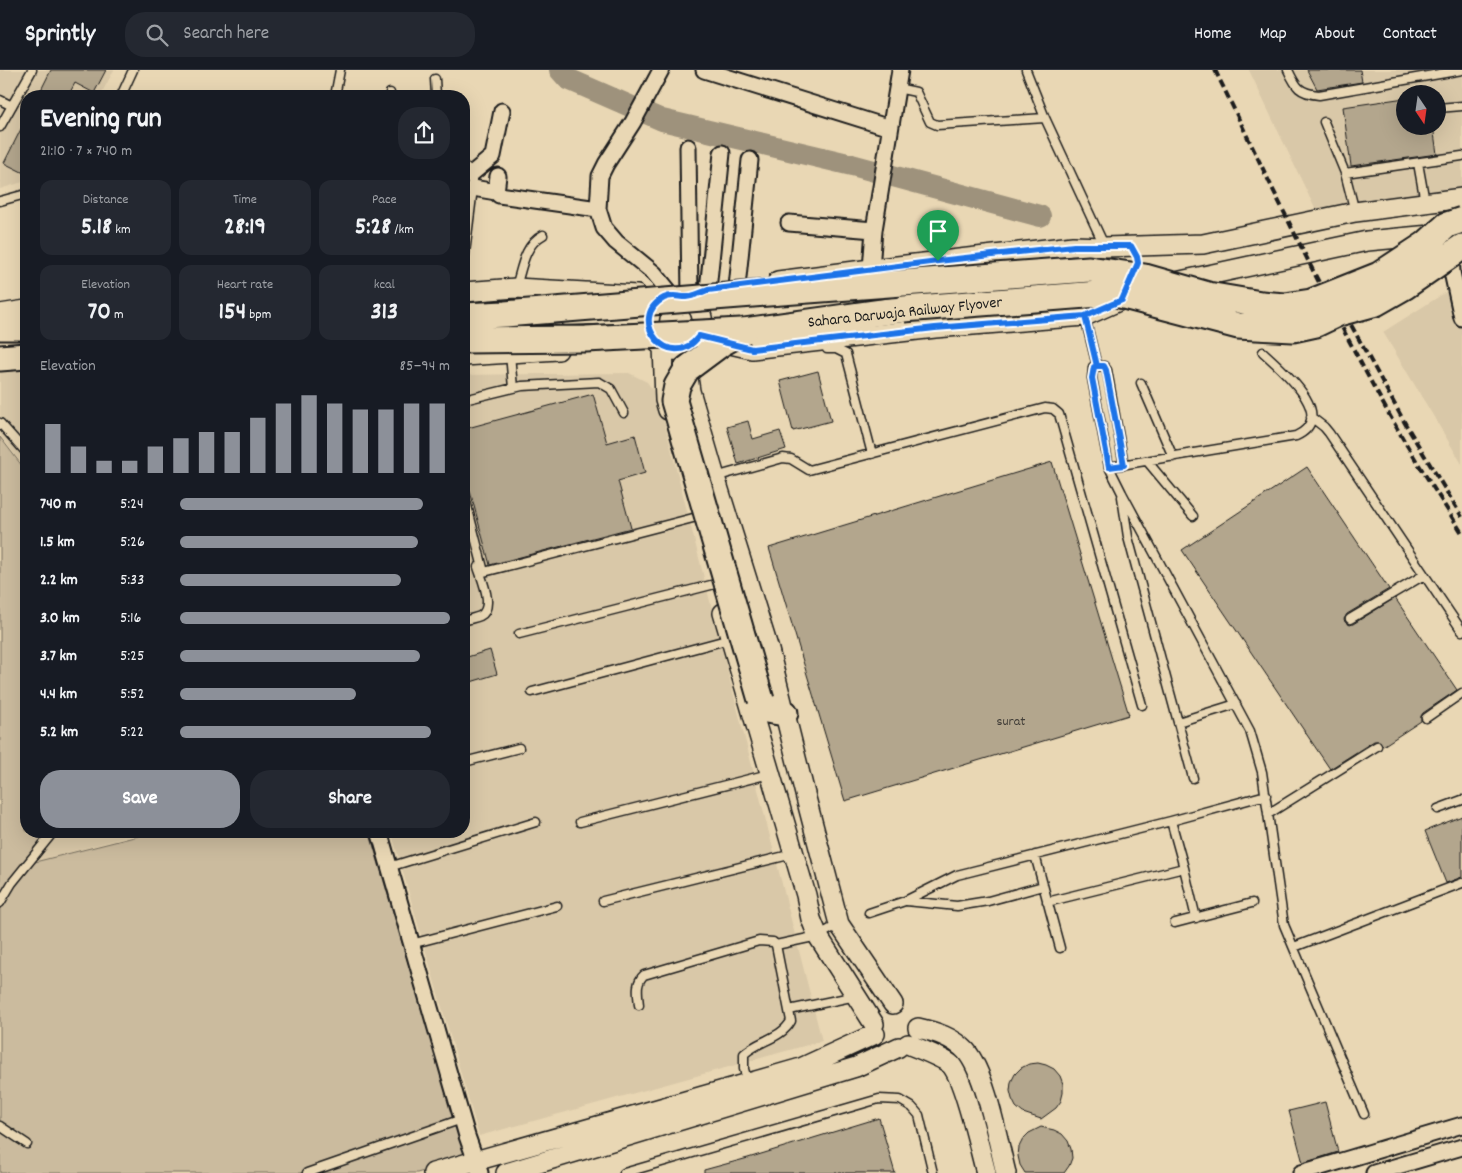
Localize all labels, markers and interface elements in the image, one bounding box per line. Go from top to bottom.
search box [125,12,475,57]
text: Sprintly [25,18,95,52]
icon: search [143,21,171,49]
text: Search here [183,21,269,48]
text: Home [1194,22,1231,47]
text: Map [1259,22,1287,47]
text: About [1315,22,1355,47]
text: Contact [1383,22,1437,47]
north arrow [1396,85,1446,135]
map controls [1396,85,1446,135]
text: Evening run [40,101,162,141]
button: share [398,107,450,159]
text: 21:10 · 7 × 740 m [40,140,132,163]
text: Distance [83,190,129,210]
text: Time [233,190,257,210]
text: Pace [372,190,397,210]
text: 5.18 [81,210,112,246]
text: 28:19 [224,210,266,246]
text: 5:28 [355,210,391,246]
pin [917,210,959,261]
icon: arrive [924,217,952,245]
text: km [112,220,131,240]
text: /km [391,220,414,240]
text: Elevation [81,275,130,295]
text: Heart rate [217,275,273,295]
text: kcal [374,275,395,295]
street label: Sahara Darwaja Railway Flyover [807,291,1003,335]
text: 70 [88,295,111,331]
text: 154 [219,295,246,331]
text: 313 [370,295,398,331]
text: m [111,305,124,325]
text: bpm [246,305,271,325]
text: Elevation [40,355,96,378]
text: 85–94 m [400,355,450,378]
text: 740 m [40,493,76,516]
text: 5:24 [120,493,144,516]
text: 1.5 km [40,531,75,554]
text: 5:26 [120,531,145,554]
text: 2.2 km [40,569,78,592]
text: 5:33 [120,569,144,592]
text: 3.0 km [40,607,80,630]
text: 5:16 [120,607,141,630]
text: 3.7 km [40,645,77,668]
text: 5:25 [120,645,144,668]
text: 4.4 km [40,683,77,706]
text: 5:52 [120,683,144,706]
house number: surat [997,712,1025,732]
text: 5.2 km [40,721,78,744]
text: 5:22 [120,721,144,744]
button: Save [40,770,240,828]
button: Share [250,770,450,828]

